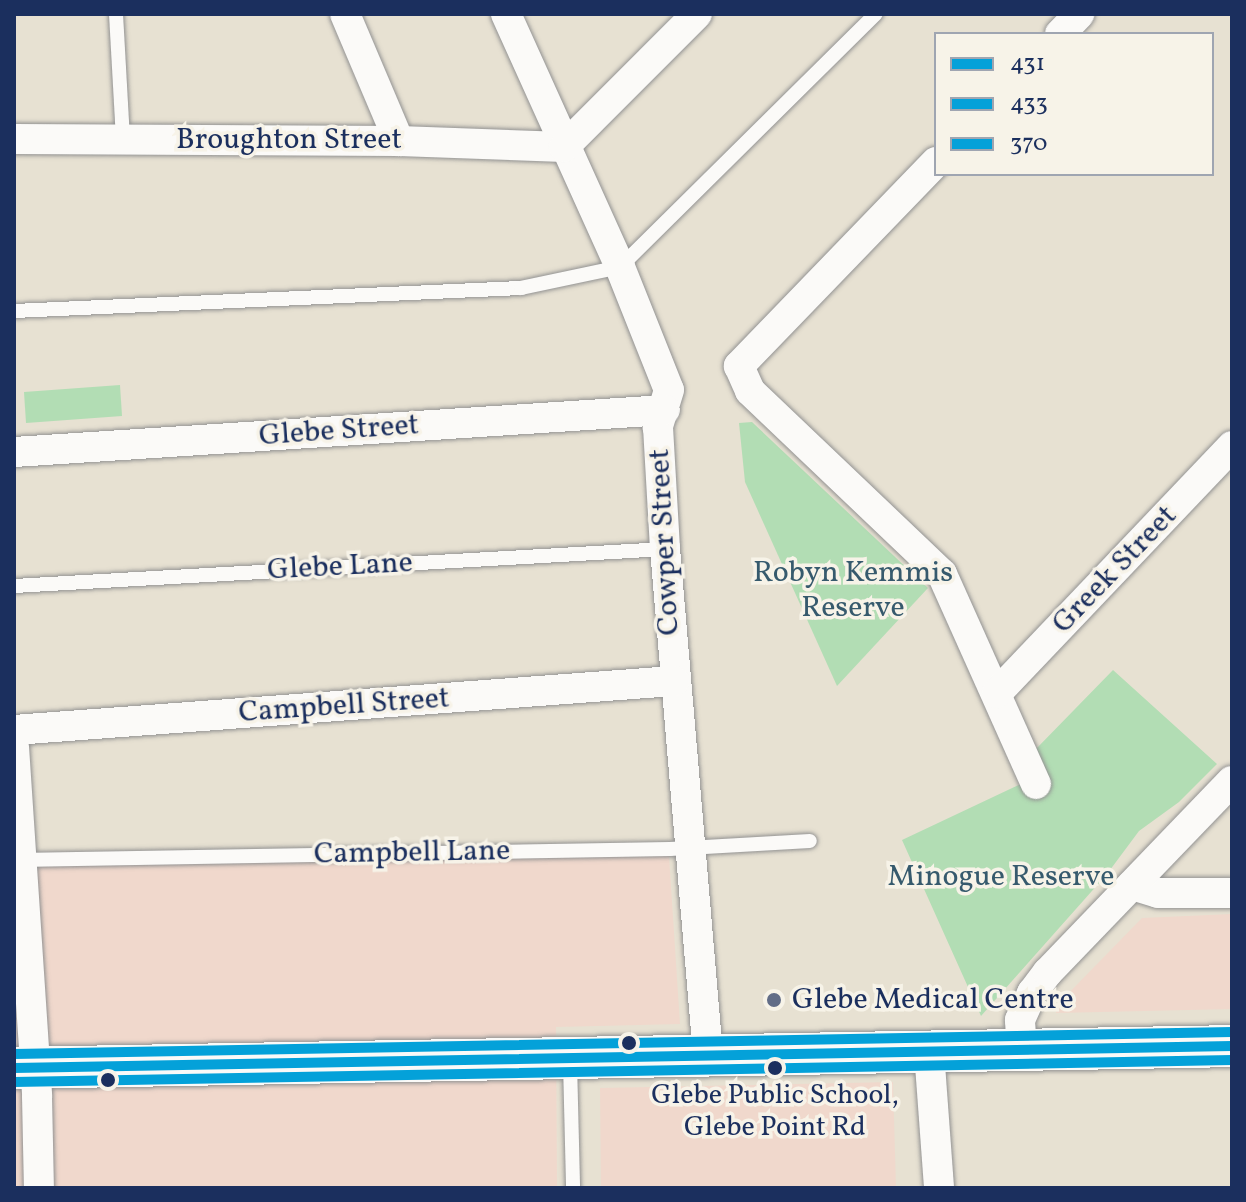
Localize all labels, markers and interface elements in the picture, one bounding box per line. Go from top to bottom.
legend [934,32,1214,176]
text: 431 [1010,47,1045,81]
text: 433 [1010,87,1048,121]
street label: Broughton Street [176,122,402,158]
text: 370 [1010,127,1047,161]
street label: Glebe Street [258,407,420,455]
street label: Cowper Street [642,448,688,636]
street label: Greek Street [1045,499,1185,641]
street label: Glebe Lane [266,545,414,589]
park label: Robyn Kemmis Reserve [753,555,953,626]
street label: Campbell Street [237,681,451,731]
street label: Campbell Lane [313,833,511,873]
park label: Minogue Reserve [888,859,1114,895]
place label: Glebe Medical Centre [792,982,1074,1018]
marker: Glebe Medical Centre [763,989,785,1011]
unlabelled marker [621,1035,637,1051]
marker: Glebe Public School, Glebe Point Rd [767,1060,783,1076]
unlabelled marker [100,1072,116,1088]
place label: Glebe Public School, Glebe Point Rd [651,1079,899,1145]

